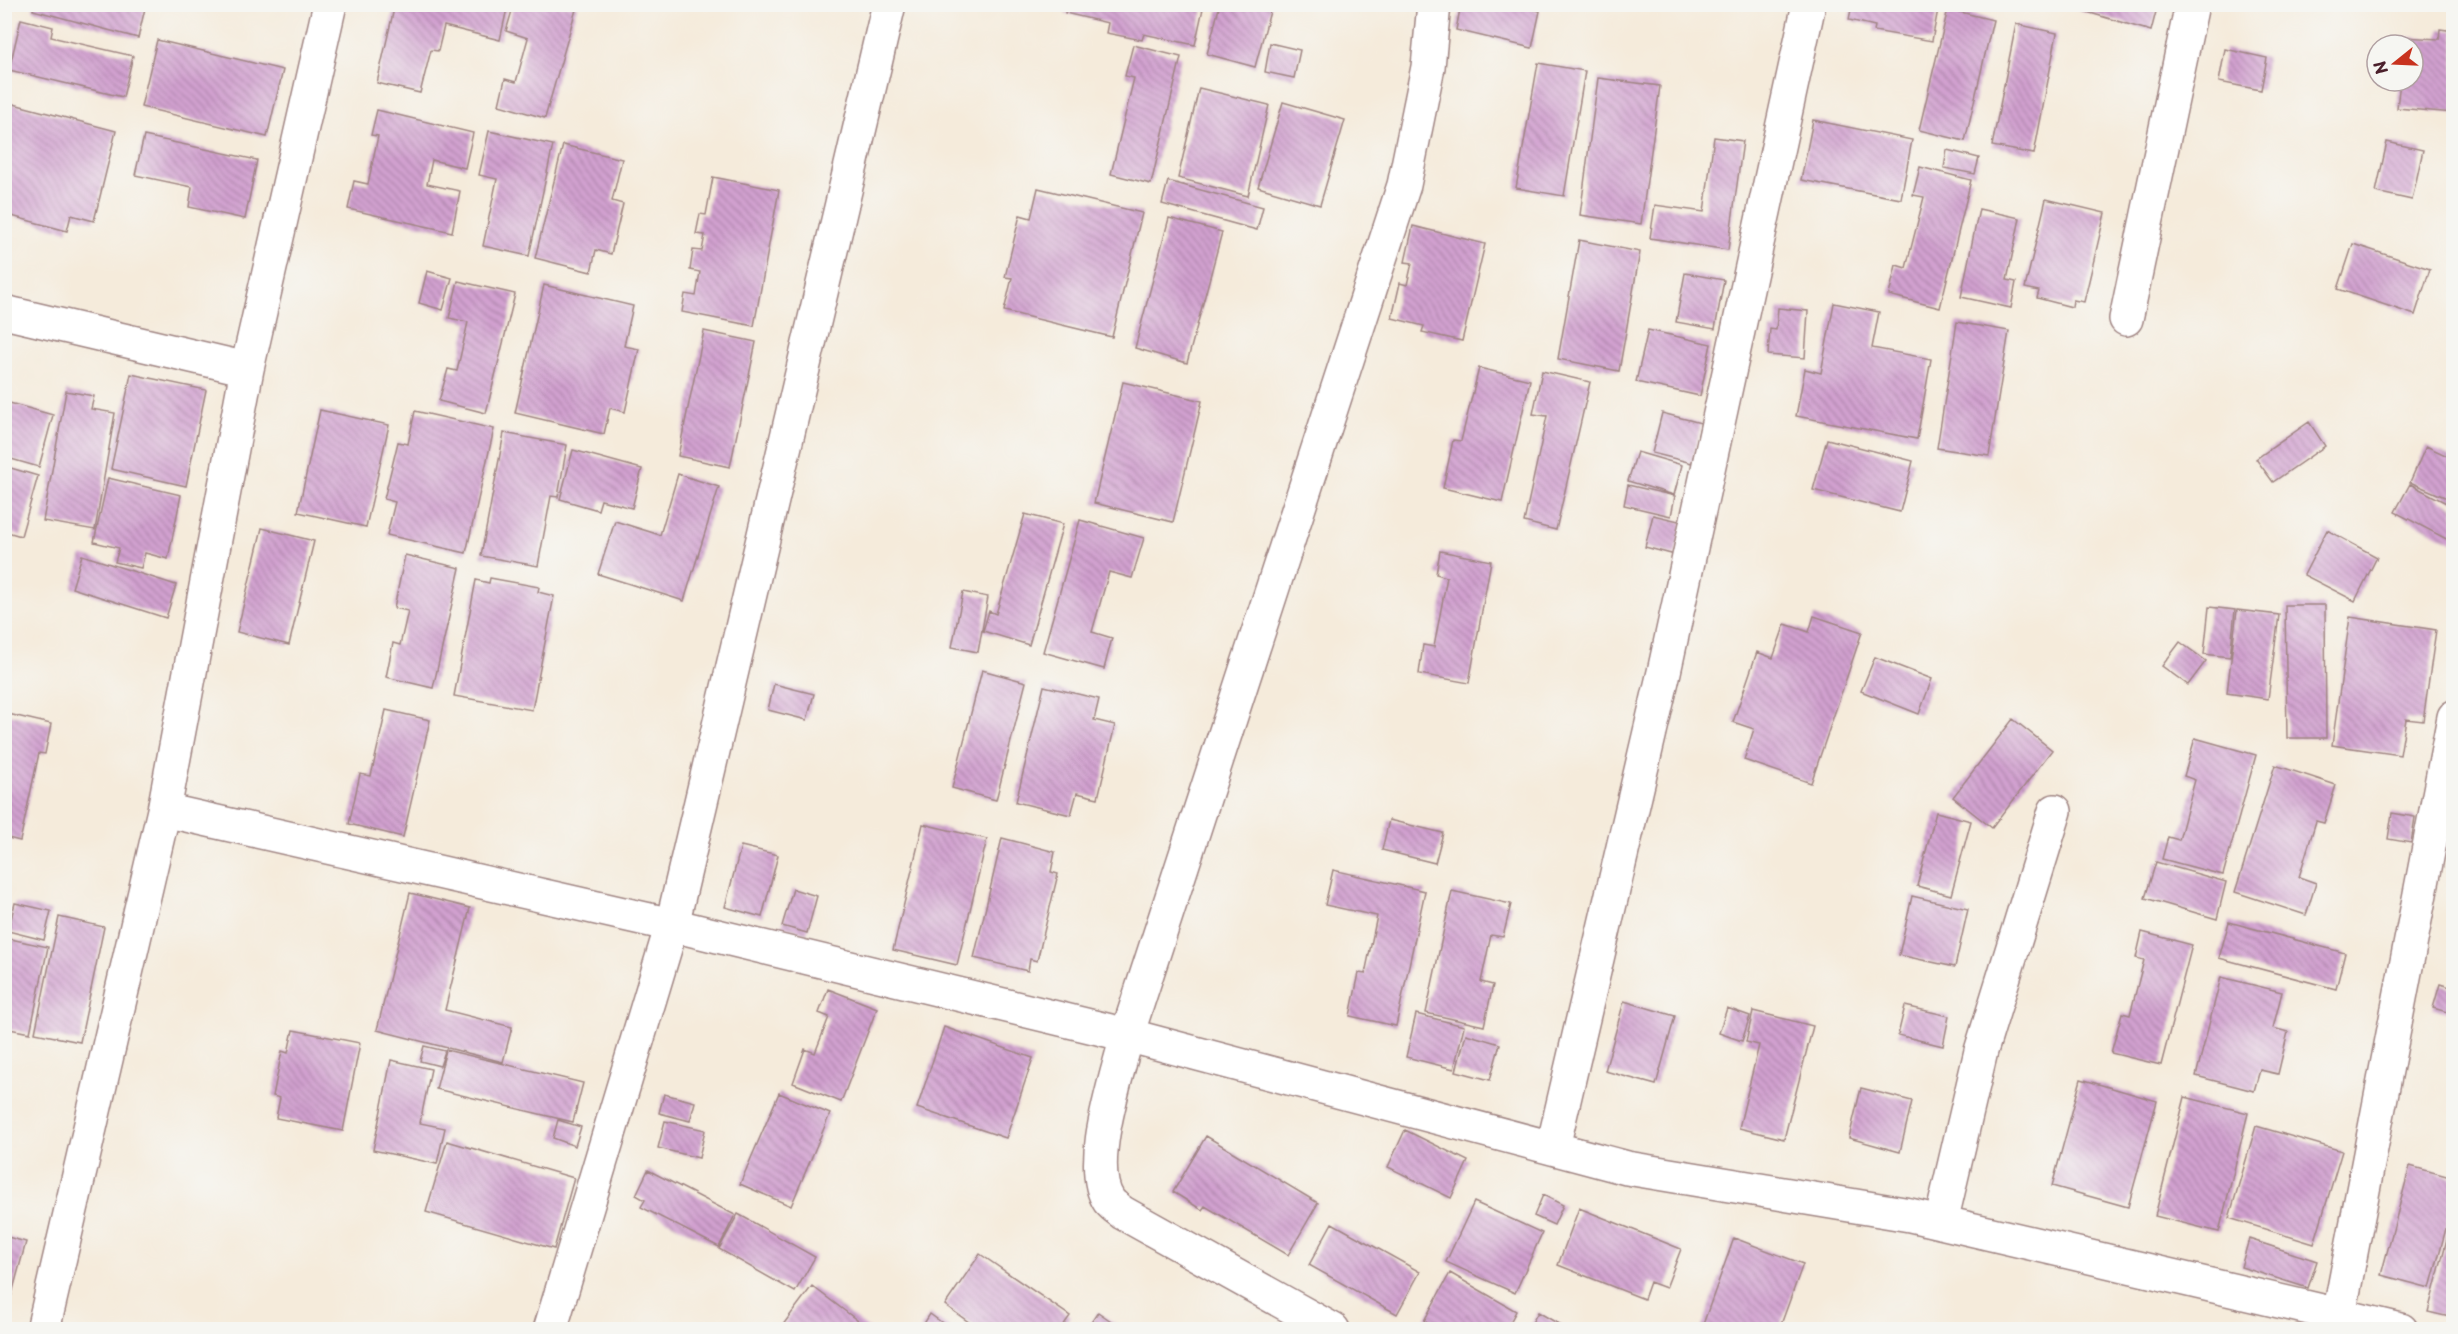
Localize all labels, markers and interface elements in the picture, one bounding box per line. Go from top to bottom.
north arrow [2365,33,2425,93]
text: N [2366,58,2393,78]

